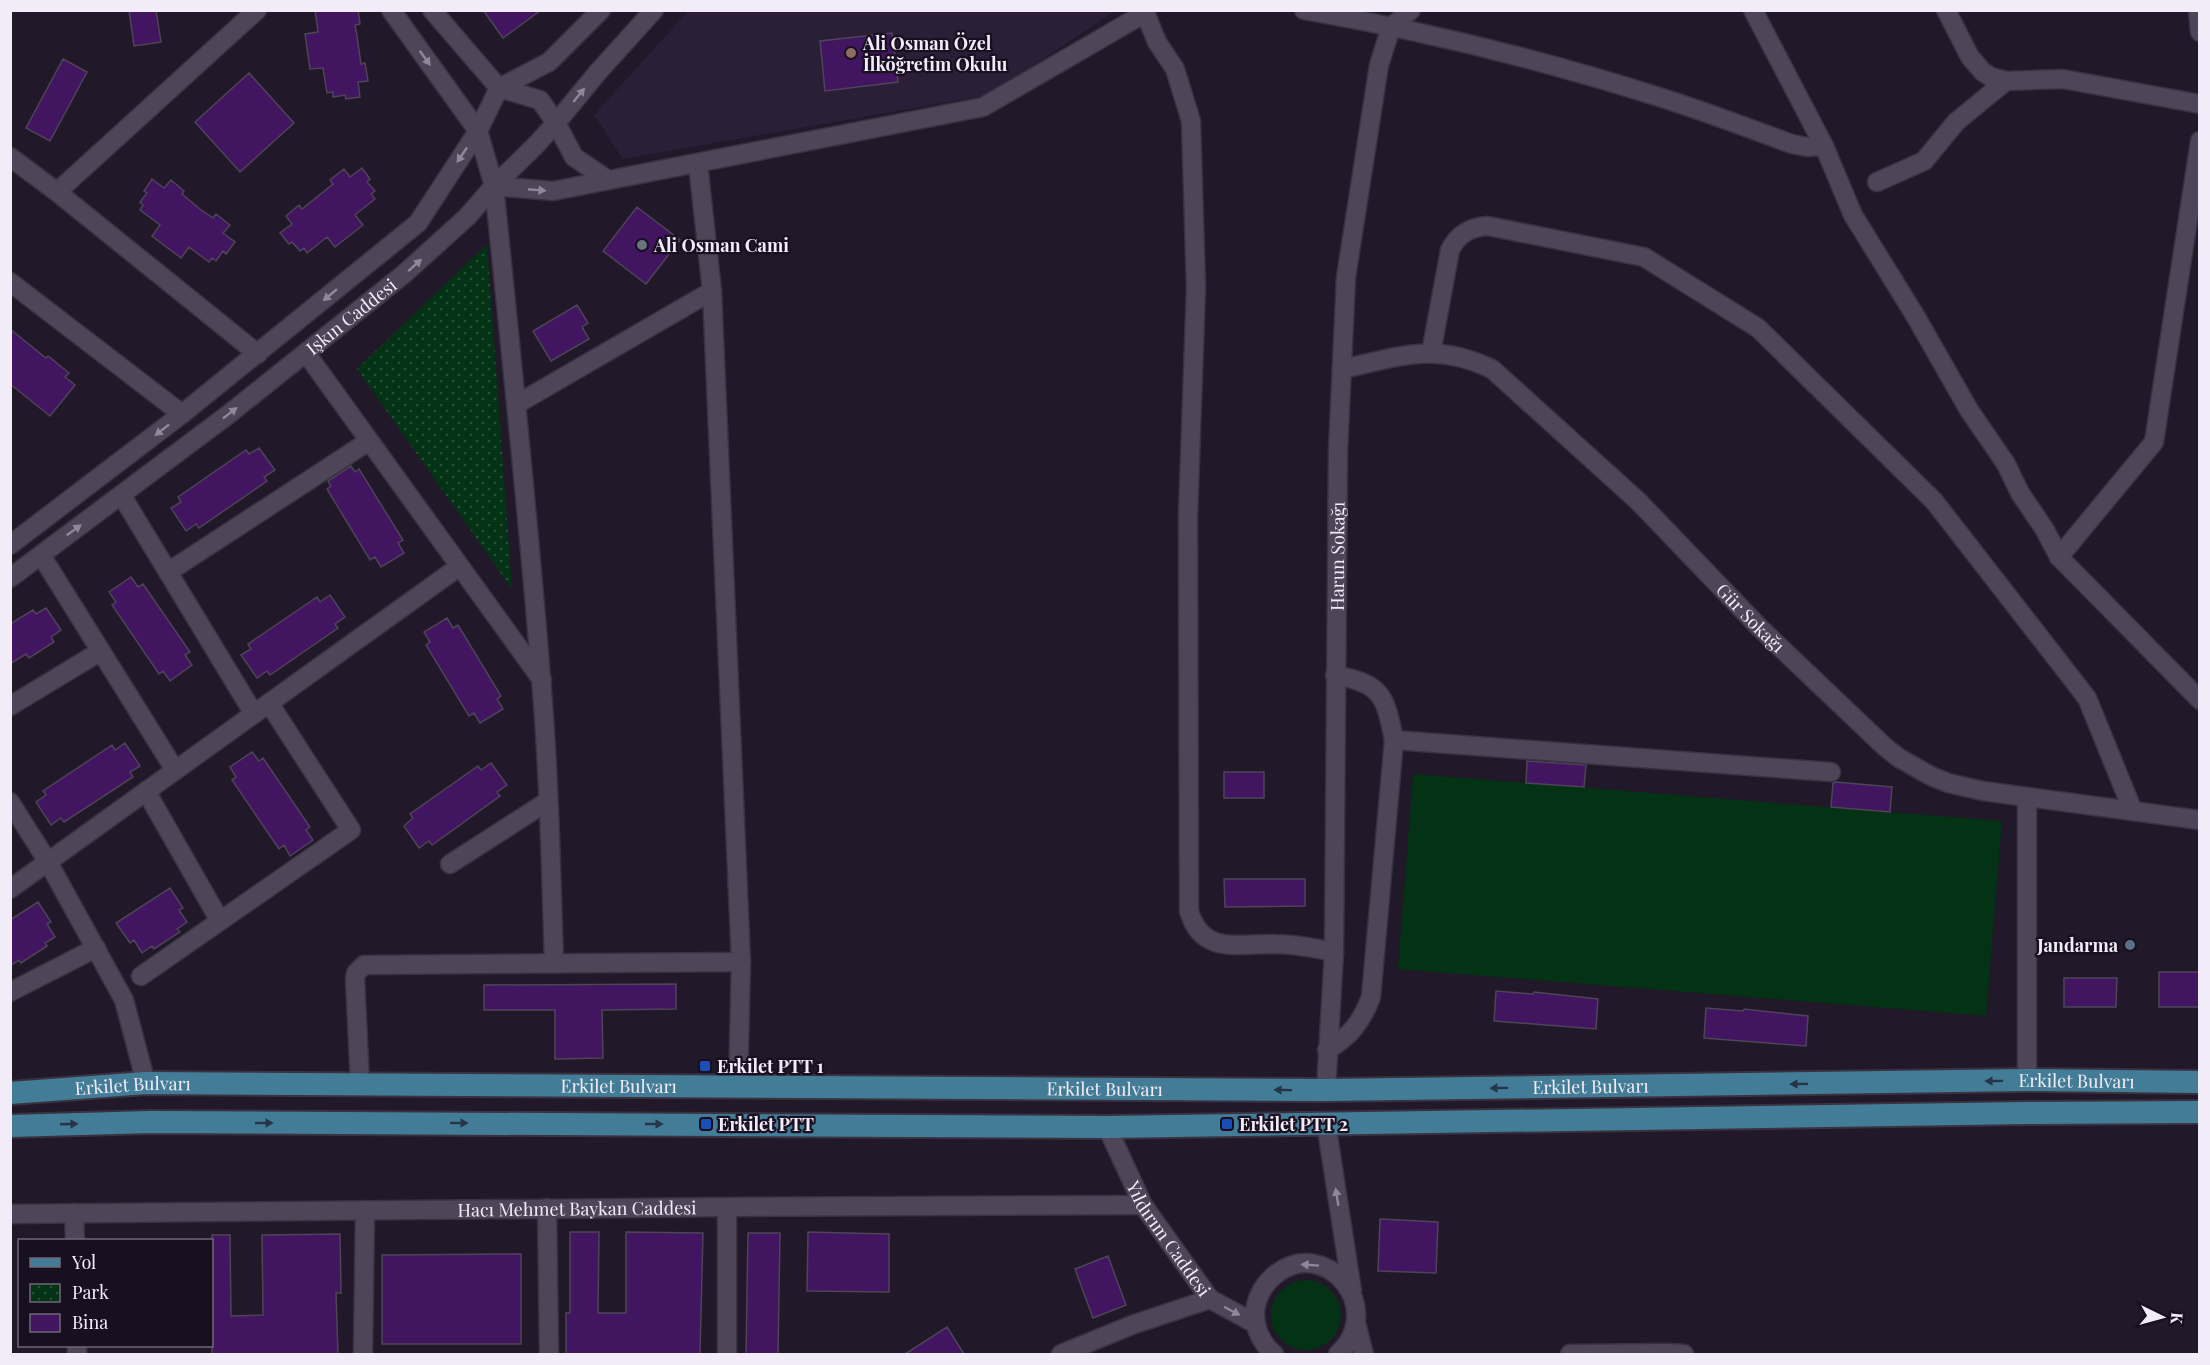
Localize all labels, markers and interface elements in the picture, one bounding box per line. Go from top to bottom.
place label: Ali Osman Özel İlköğretim Okulu [862,31,1008,76]
marker: Ali Osman Özel İlköğretim Okulu [844,46,858,60]
one-way arrow [419,49,431,65]
one-way arrow [573,87,585,102]
one-way arrow [456,146,468,162]
one-way arrow [528,185,547,195]
place label: Ali Osman Cami [653,233,789,257]
marker: Ali Osman Cami [635,238,649,252]
one-way arrow [407,258,422,271]
street label: Işkın Caddesi [301,273,401,360]
one-way arrow [323,288,338,301]
one-way arrow [222,406,238,419]
one-way arrow [154,424,170,436]
street label: Harun Sokağı [1325,502,1350,611]
one-way arrow [67,525,82,537]
street label: Gür Sokağı [1711,578,1790,657]
place label: Jandarma [2036,933,2119,957]
marker: Jandarma [2123,938,2137,952]
place label: Erkilet PTT 1 [717,1054,824,1078]
marker: Erkilet PTT 1 [698,1059,712,1073]
street label: Erkilet Bulvarı [2018,1068,2135,1093]
street label: Erkilet Bulvarı [74,1071,191,1100]
street label: Erkilet Bulvarı [560,1073,677,1098]
street label: Erkilet Bulvarı [1532,1073,1649,1099]
street label: Erkilet Bulvarı [1046,1076,1163,1101]
one-way arrow [1985,1076,2004,1086]
one-way arrow [1790,1079,1809,1088]
one-way arrow [1490,1083,1509,1093]
one-way arrow [1274,1085,1293,1095]
place label: Erkilet PTT [718,1112,814,1136]
place label: Erkilet PTT 2 [1239,1112,1348,1136]
marker: Erkilet PTT [699,1117,713,1131]
marker: Erkilet PTT 2 [1220,1117,1234,1131]
one-way arrow [254,1118,273,1127]
one-way arrow [449,1118,468,1128]
one-way arrow [644,1119,663,1129]
one-way arrow [59,1120,78,1129]
street label: Yıldırım Caddesi [1121,1176,1216,1301]
one-way arrow [1333,1187,1342,1206]
street label: Hacı Mehmet Baykan Caddesi [457,1195,697,1222]
legend [18,1239,213,1347]
text: Yol [71,1250,96,1274]
one-way arrow [1300,1260,1319,1270]
text: Park [72,1280,109,1304]
north arrow [2132,1287,2192,1347]
one-way arrow [1224,1306,1241,1316]
text: Bina [72,1310,108,1334]
text: K [2166,1312,2188,1326]

